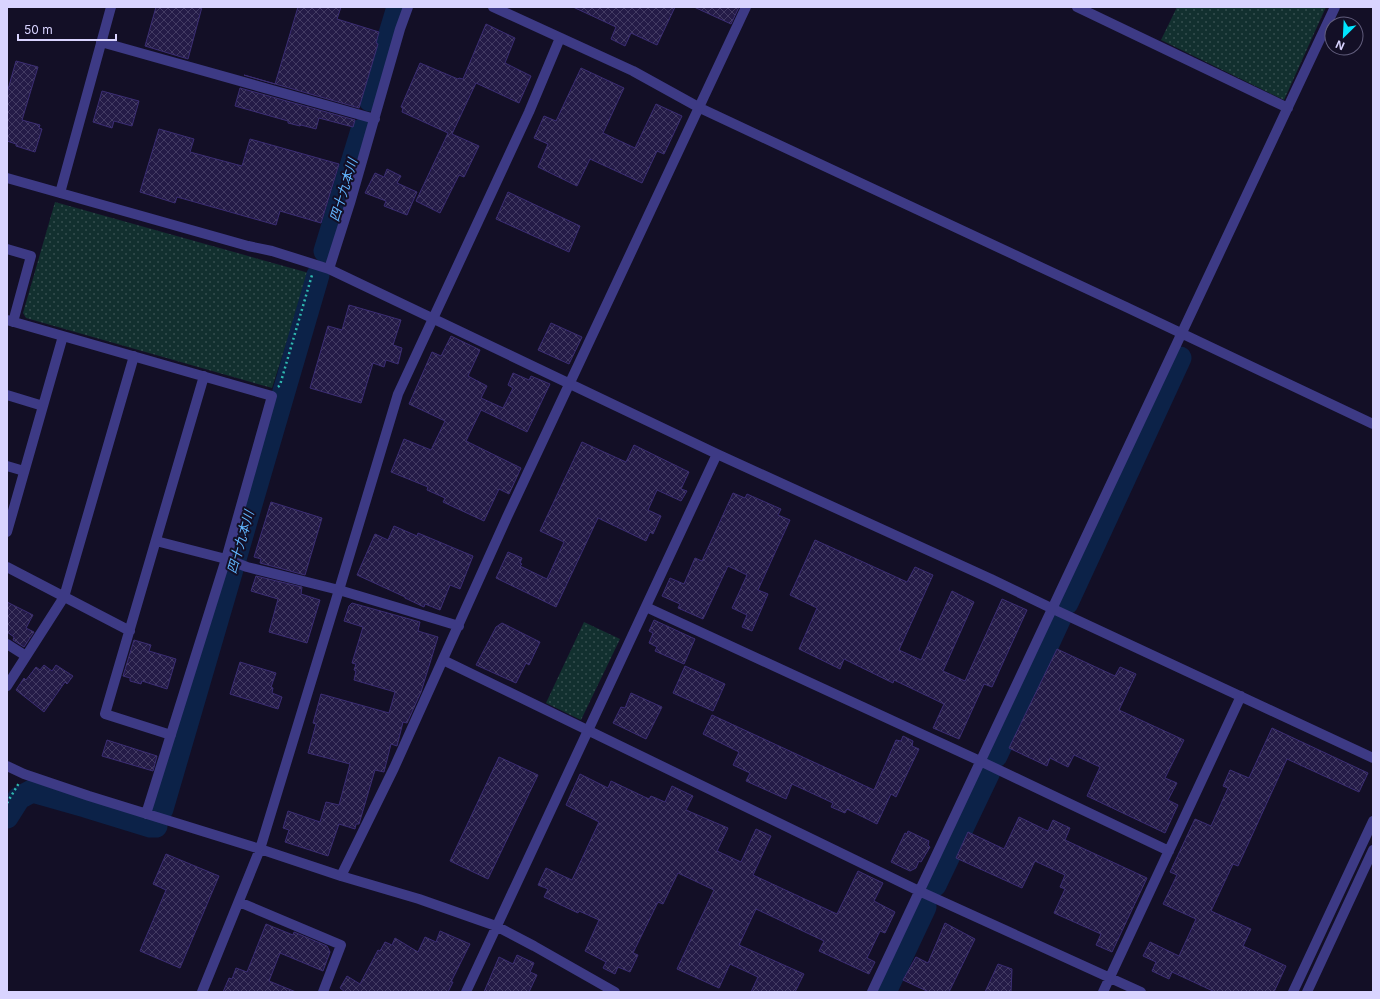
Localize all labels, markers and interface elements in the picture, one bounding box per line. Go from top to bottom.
scale bar [18,16,116,42]
north arrow [1324,16,1364,56]
text: 50 m [24,22,53,37]
text: N [1333,37,1347,53]
water label: 四十九本川 [326,155,361,223]
water label: 四十九本川 [223,507,257,575]

